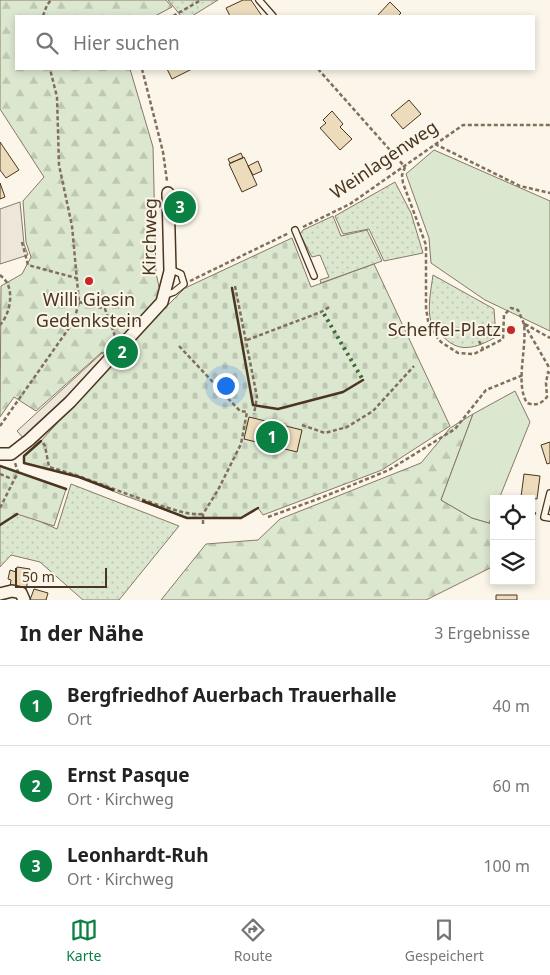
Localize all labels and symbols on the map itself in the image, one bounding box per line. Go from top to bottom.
street label: Weinlagenweg [325,114,442,204]
pin: 3 [164,188,196,226]
street label: Kirchweg [136,198,162,276]
marker: Willi Giesin Gedenkstein [83,275,95,287]
place label: Willi Giesin Gedenkstein [36,287,142,332]
place label: Scheffel-Platz [388,317,501,341]
marker: Scheffel-Platz [505,324,517,336]
pin: 2 [106,333,138,371]
your location [213,373,239,399]
pin: 1 [256,418,288,456]
scale bar [15,565,108,588]

